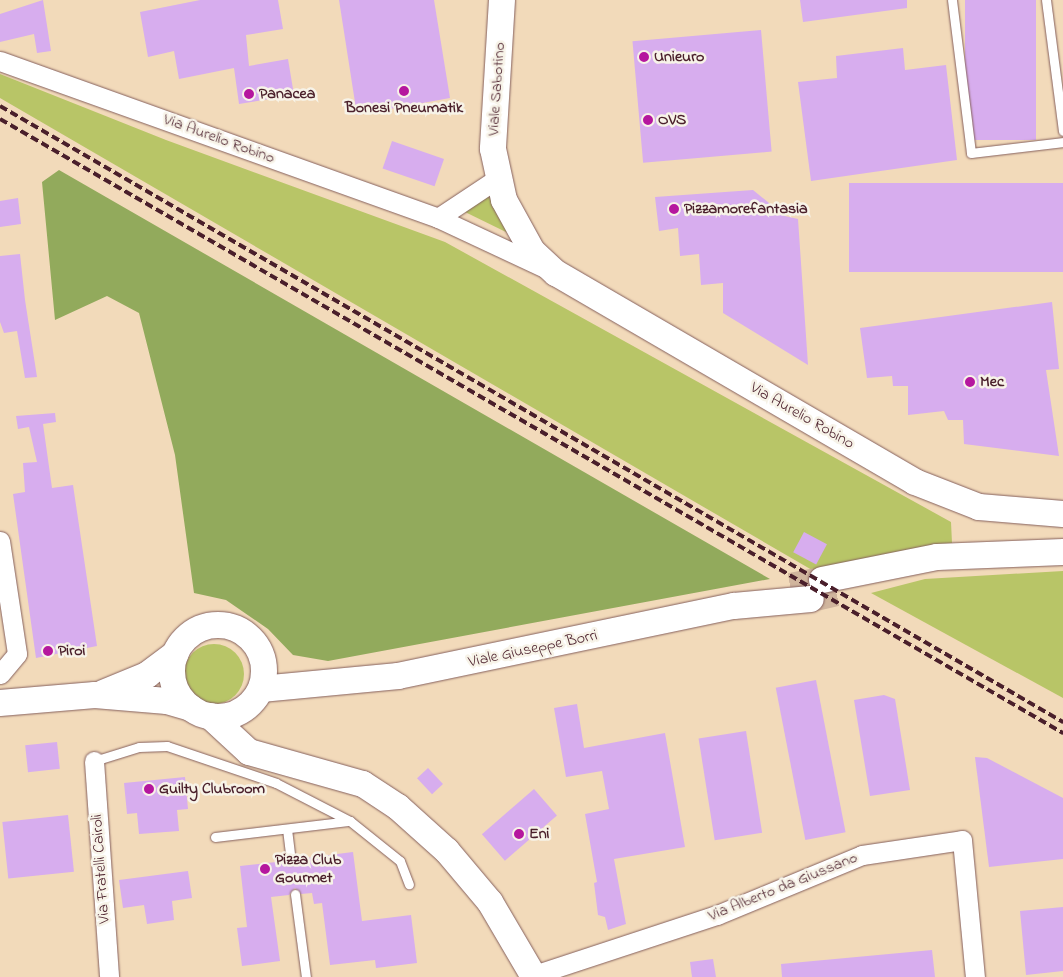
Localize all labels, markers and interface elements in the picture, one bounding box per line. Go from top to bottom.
street label: Viale Sabotino [484,42,510,136]
place label: Unieuro [654,47,704,67]
marker: Unieuro [638,51,650,63]
place label: Panacea [259,84,315,104]
marker: Bonesi Pneumatik [398,85,410,97]
marker: Panacea [243,88,255,100]
place label: Bonesi Pneumatik [345,98,463,118]
street label: Via Aurelio Robino [161,110,277,168]
place label: OVS [658,110,686,130]
marker: OVS [642,114,654,126]
place label: Pizzamorefantasia [684,199,808,219]
marker: Pizzamorefantasia [668,203,680,215]
place label: Mec [980,372,1004,392]
marker: Mec [964,376,976,388]
street label: Via Aurelio Robino [747,378,857,454]
street label: Viale Giuseppe Borri [467,626,599,672]
place label: Piroi [58,641,85,661]
marker: Piroi [42,645,54,657]
place label: Guilty Clubroom [159,779,265,799]
marker: Guilty Clubroom [143,783,155,795]
street label: Via Fratelli Cairoli [88,813,114,925]
place label: Eni [529,824,549,844]
marker: Eni [513,828,525,840]
street label: Via Alberto da Giussano [705,848,861,926]
place label: Pizza Club Gourmet [275,850,341,888]
marker: Pizza Club Gourmet [259,863,271,875]

